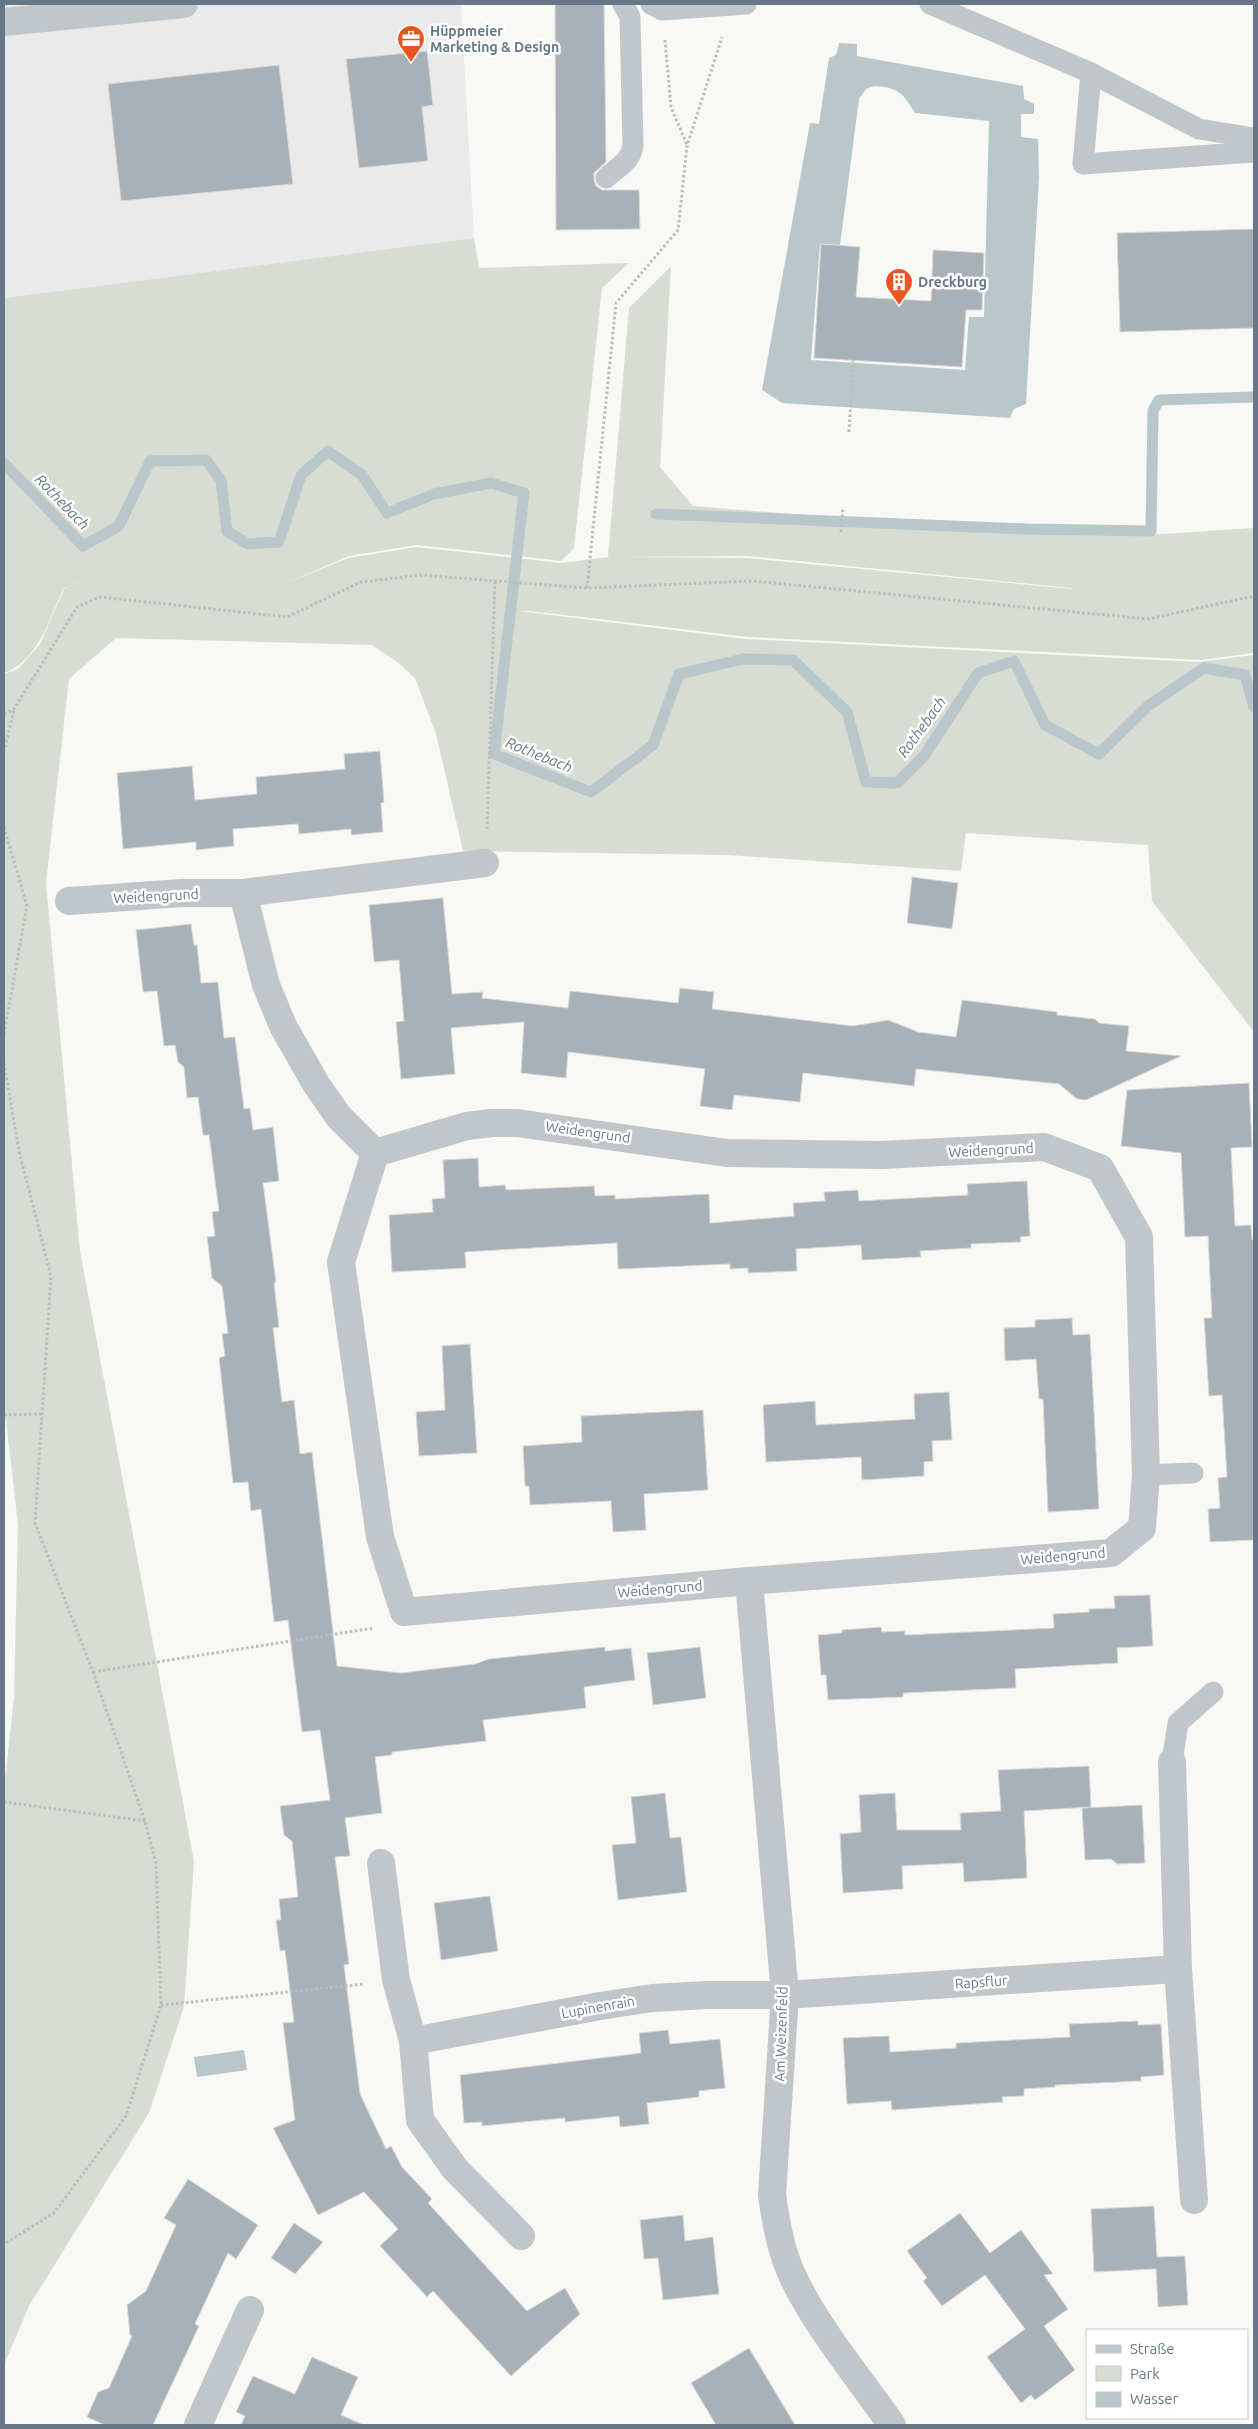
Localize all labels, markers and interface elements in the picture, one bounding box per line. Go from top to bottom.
place label: Hüppmeier Marketing & Design [430,23,559,55]
office icon: Hüppmeier Marketing & Design [396,24,426,63]
building icon: Dreckburg [884,267,914,306]
place label: Dreckburg [918,274,987,290]
water label: Rothebach [32,470,93,533]
water label: Rothebach [894,693,949,760]
water label: Rothebach [503,733,575,776]
street label: Weidengrund [113,886,199,906]
street label: Weidengrund [545,1118,631,1146]
street label: Weidengrund [948,1140,1034,1160]
street label: Weidengrund [1020,1544,1106,1568]
street label: Weidengrund [617,1577,703,1601]
street label: Rapsflur [954,1972,1008,1992]
street label: Am Weizenfeld [771,1986,791,2082]
street label: Lupinenrain [560,1993,636,2021]
legend [1086,2329,1248,2419]
text: Straße [1130,2340,1174,2357]
text: Park [1130,2365,1160,2382]
text: Wasser [1130,2390,1179,2407]

